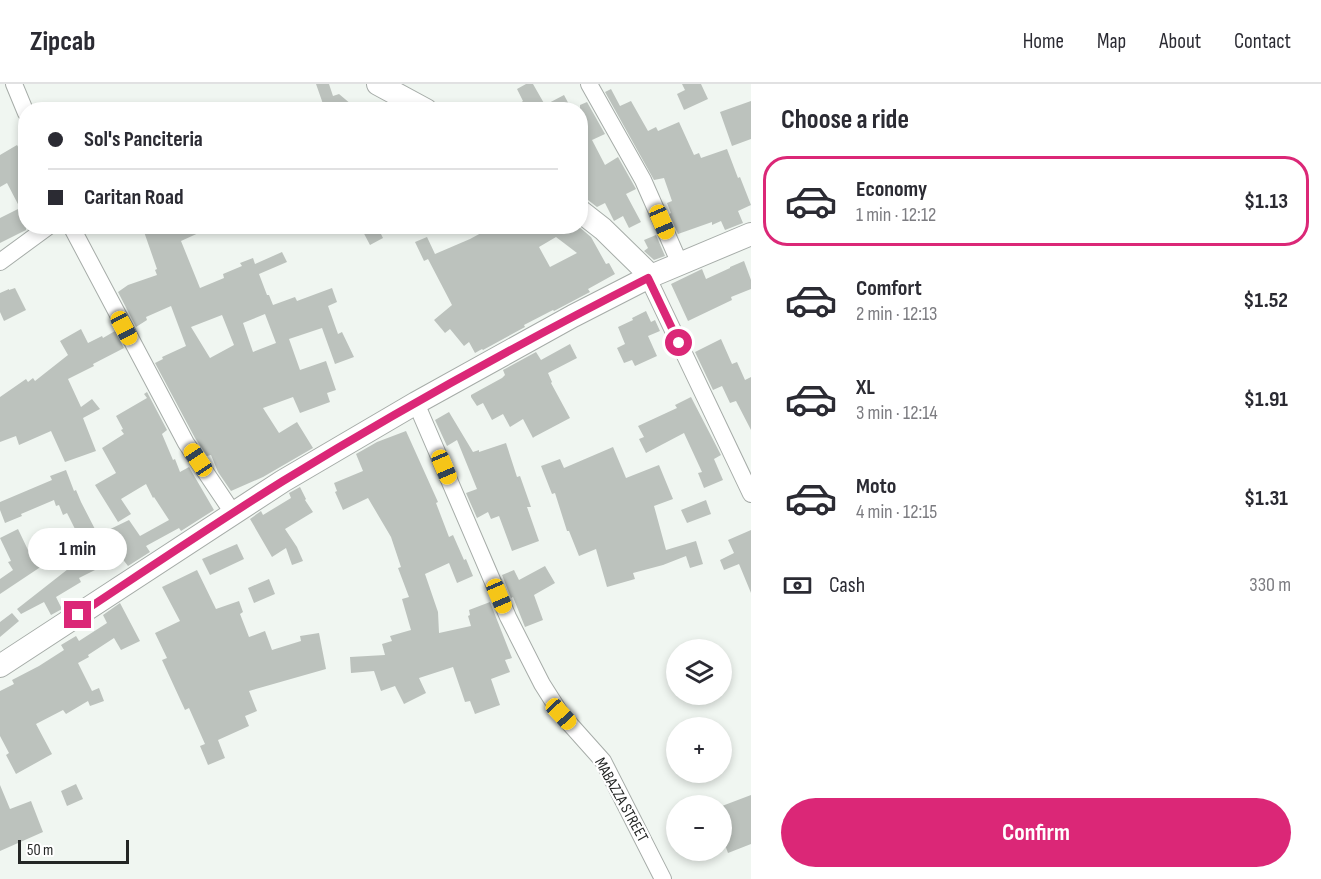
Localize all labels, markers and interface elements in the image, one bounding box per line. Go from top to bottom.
text: Zipcab [30,25,95,58]
text: Home [1023,29,1064,54]
text: Map [1097,29,1126,54]
text: About [1159,29,1201,54]
text: Contact [1234,29,1291,54]
text: Choose a ride [781,104,909,136]
text: Sol's Panciteria [84,126,203,153]
icon: car [784,174,838,228]
text: Economy [856,176,927,203]
text: Caritan Road [84,184,184,211]
text: $1.13 [1244,188,1288,215]
car [647,202,677,242]
text: 1 min · 12:12 [856,203,936,227]
icon: car [784,273,838,327]
text: Comfort [856,275,922,302]
text: $1.52 [1243,287,1288,314]
text: 2 min · 12:13 [856,302,938,326]
car [108,308,140,348]
route start [665,329,692,356]
icon: car [784,372,838,426]
text: XL [856,374,875,401]
text: $1.91 [1244,386,1288,413]
text: 3 min · 12:14 [856,401,938,425]
car [180,440,216,480]
car [429,447,459,487]
icon: car [784,471,838,525]
text: Moto [856,473,896,500]
text: $1.31 [1244,485,1288,512]
text: 4 min · 12:15 [856,500,937,524]
callout: 1 min [28,528,128,570]
text: 1 min [59,537,96,561]
icon: cash [781,569,814,602]
text: Cash [829,572,865,599]
text: 330 m [1249,573,1291,597]
car [484,576,514,616]
route end [64,601,91,628]
map controls [666,639,732,861]
button: layers [666,639,732,705]
car [542,695,580,733]
button: + [666,717,732,783]
street label: MABAZZA STREET [590,755,652,846]
button: − [666,795,732,861]
button: Confirm [781,798,1291,867]
scale bar [18,837,129,864]
text: 50 m [27,841,53,860]

